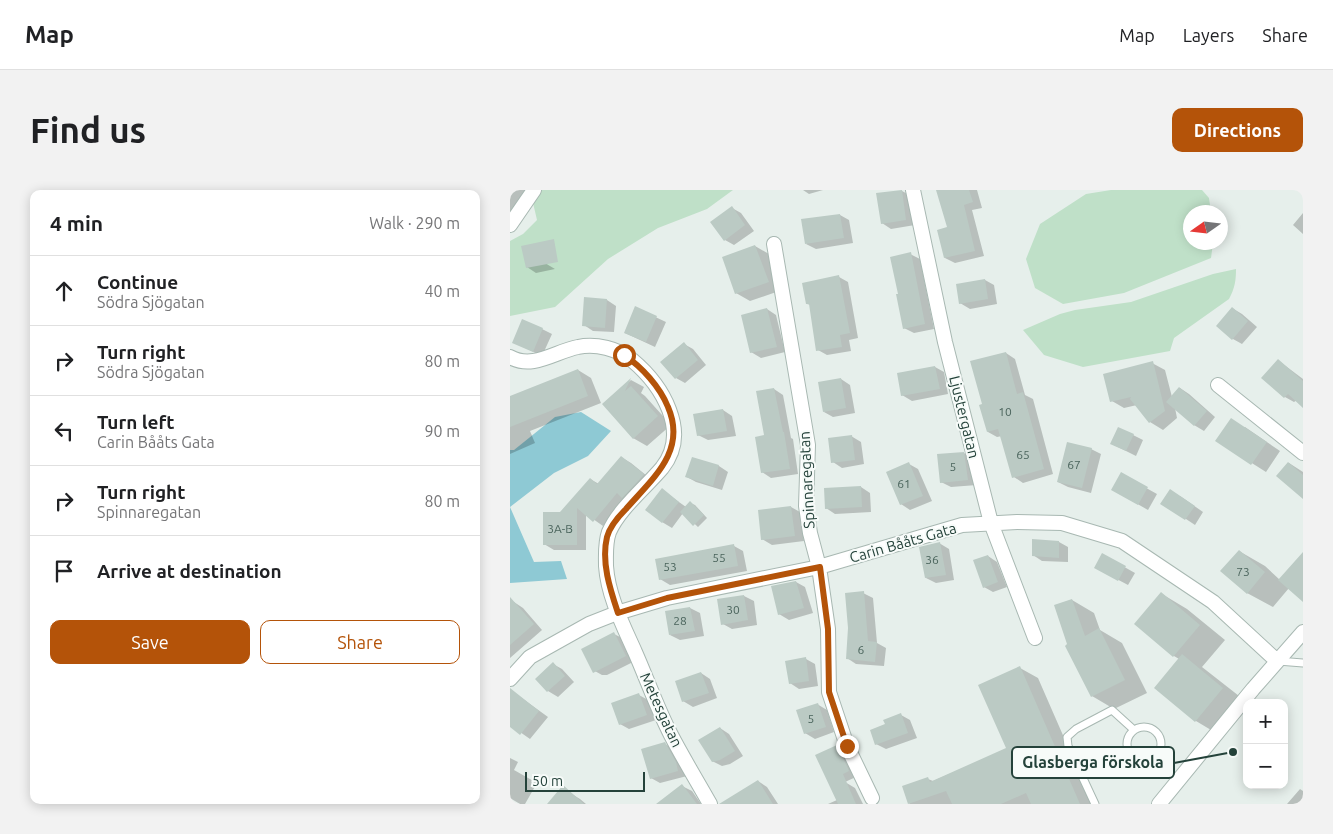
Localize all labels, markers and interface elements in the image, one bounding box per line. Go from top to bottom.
text: Map [25,21,74,48]
text: Map [1119,25,1155,45]
text: Layers [1183,25,1234,45]
text: Share [1262,25,1308,45]
button: Directions [1172,108,1303,152]
text: Find us [30,110,146,150]
north arrow [1183,205,1228,250]
text: 4 min [50,211,103,235]
text: Walk · 290 m [369,214,460,232]
text: Continue [97,271,178,293]
icon: ahead [50,277,78,305]
text: 40 m [424,282,460,300]
text: Södra Sjögatan [97,293,205,311]
text: Turn right [97,341,185,363]
route start [613,344,636,367]
icon: right [50,347,78,375]
text: 80 m [424,352,460,370]
text: Södra Sjögatan [97,363,205,381]
street label: Ljustergatan [946,374,983,460]
house number: 10 [998,405,1012,418]
text: Turn left [97,411,175,433]
icon: left [50,417,78,445]
text: 90 m [424,422,460,440]
street label: Spinnaregatan [795,431,818,529]
text: Carin Bååts Gata [97,433,215,451]
house number: 65 [1016,448,1030,461]
house number: 67 [1067,458,1081,471]
house number: 5 [950,460,956,473]
house number: 61 [897,477,911,490]
text: Turn right [97,481,185,503]
icon: right [50,487,78,515]
text: 80 m [424,492,460,510]
text: Spinnaregatan [97,503,201,521]
street label: Carin Bååts Gata [848,519,958,566]
house number: 3A-B [547,522,573,535]
house number: 55 [712,551,726,564]
house number: 36 [925,553,939,566]
icon: arrive [50,557,78,585]
text: Arrive at destination [97,560,282,582]
house number: 53 [663,560,677,573]
house number: 73 [1236,565,1250,578]
house number: 30 [726,603,740,616]
house number: 28 [673,614,687,627]
button: Save [50,620,250,664]
button: Share [260,620,460,664]
house number: 6 [858,643,865,656]
street label: Metesgatan [637,670,686,750]
map controls [1243,699,1288,789]
button: + [1243,699,1288,744]
house number: 5 [808,712,814,725]
route end [836,735,859,758]
button: − [1243,744,1288,789]
callout: Glasberga förskola [1012,747,1174,778]
text: Glasberga förskola [1022,753,1164,771]
scale bar [525,769,645,792]
text: 50 m [532,773,563,789]

